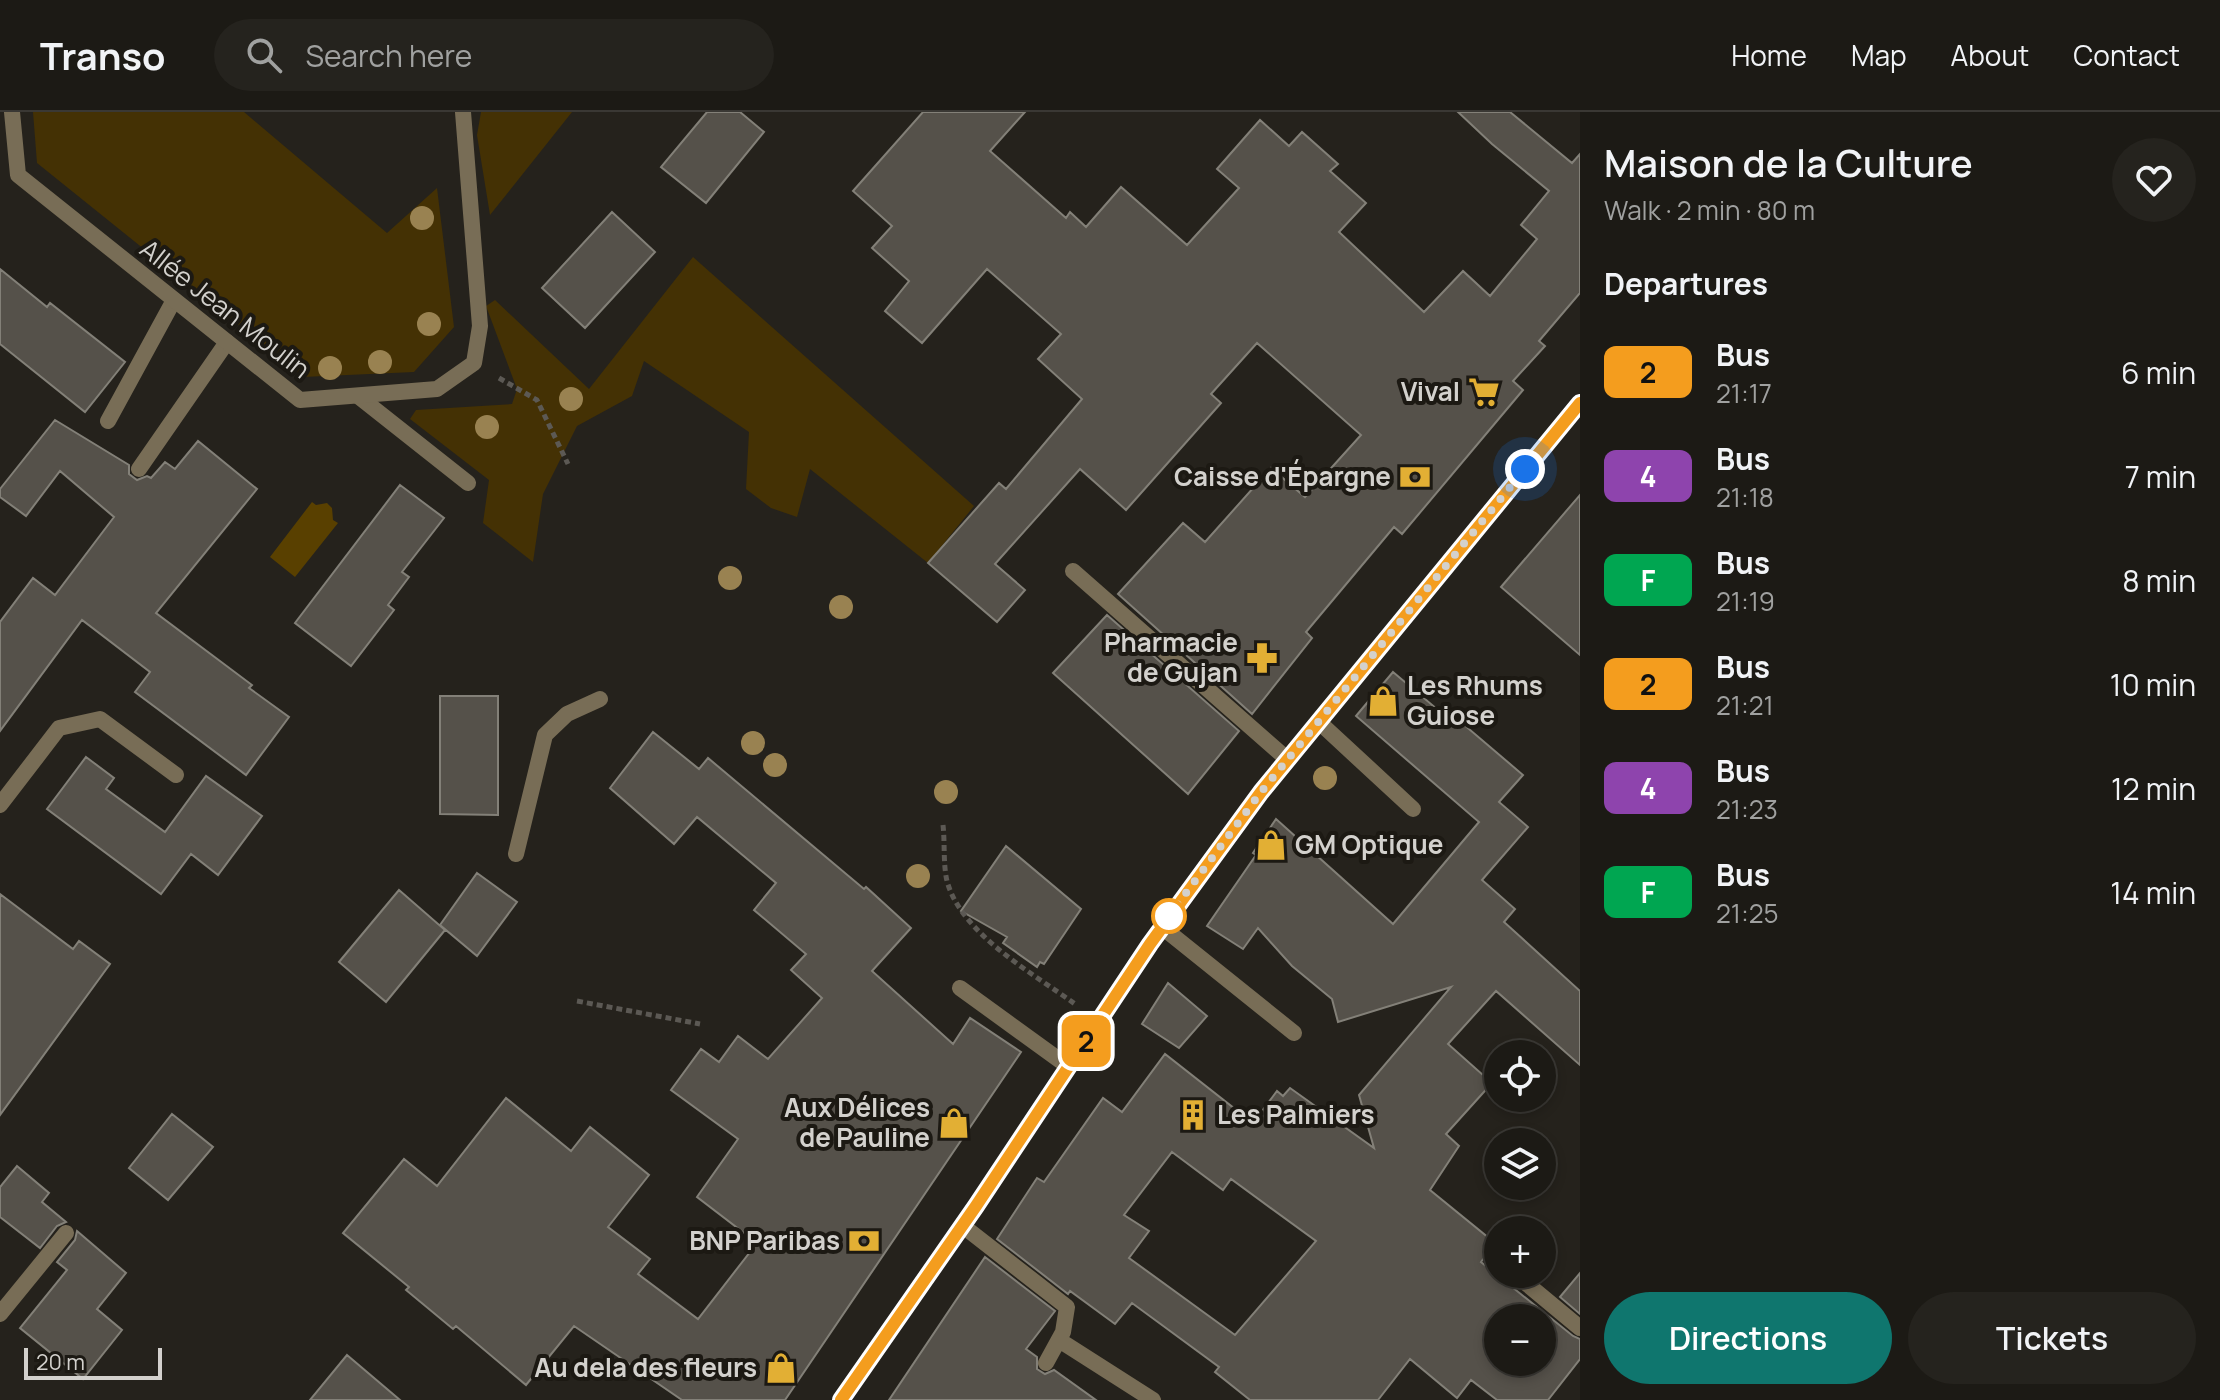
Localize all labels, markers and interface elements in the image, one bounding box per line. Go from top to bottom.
search box [214,19,774,91]
text: Transo [40,29,166,81]
icon: search [242,33,286,77]
text: Search here [306,35,472,76]
text: Home [1731,36,1807,74]
text: Map [1851,36,1907,74]
text: About [1951,36,2029,74]
text: Contact [2073,36,2180,74]
text: Maison de la Culture [1604,136,1973,188]
button: heart [2112,138,2196,222]
text: Walk · 2 min · 80 m [1604,192,1815,228]
street label: Allée Jean Moulin [133,230,318,386]
text: Departures [1604,263,1768,304]
text: Bus [1716,334,1770,375]
text: 6 min [2121,352,2196,393]
text: 2 [1640,353,1656,391]
place label: Vival [1401,373,1460,409]
supermarket icon: Vival [1467,375,1501,409]
text: 21:17 [1716,375,1772,411]
text: Bus [1716,438,1770,479]
your location [1505,449,1545,489]
text: 7 min [2125,456,2196,497]
text: 4 [1639,457,1657,495]
place label: Caisse d'Épargne [1174,458,1391,494]
bank icon: Caisse d'Épargne [1398,460,1432,494]
text: 21:18 [1716,479,1774,515]
text: Bus [1716,542,1770,583]
text: 8 min [2122,560,2196,601]
text: F [1641,561,1655,599]
text: 21:19 [1716,583,1775,619]
place label: Pharmacie de Gujan [1104,624,1238,690]
pharmacy icon: Pharmacie de Gujan [1245,641,1279,675]
text: Bus [1716,646,1770,687]
text: 10 min [2110,664,2196,705]
text: 2 [1640,665,1656,703]
place label: Les Rhums Guiose [1407,667,1543,733]
shop icon: Les Rhums Guiose [1366,684,1400,718]
text: 21:21 [1716,687,1774,723]
text: Bus [1716,750,1770,791]
text: 12 min [2111,768,2196,809]
text: 4 [1639,769,1657,807]
text: 21:23 [1716,791,1778,827]
place label: GM Optique [1295,826,1443,862]
shop icon: GM Optique [1254,828,1288,862]
text: Bus [1716,854,1770,895]
text: 14 min [2110,872,2196,913]
text: F [1641,873,1655,911]
text: 21:25 [1716,895,1779,931]
unlabelled marker [1152,899,1186,933]
line badge: 2 [1060,1015,1112,1067]
text: 2 [1078,1022,1094,1060]
map controls [1484,1040,1556,1376]
button: locate [1484,1040,1556,1112]
place label: Aux Délices de Pauline [784,1089,930,1155]
place label: Les Palmiers [1217,1096,1375,1132]
building icon: Les Palmiers [1176,1098,1210,1132]
shop icon: Aux Délices de Pauline [937,1106,971,1140]
button: layers [1484,1128,1556,1200]
button: + [1484,1216,1556,1288]
place label: BNP Paribas [689,1222,840,1258]
bank icon: BNP Paribas [847,1224,881,1258]
button: Directions [1604,1292,1892,1384]
button: Tickets [1908,1292,2196,1384]
button: − [1484,1304,1556,1376]
scale bar [24,1344,162,1380]
text: 20 m [36,1347,85,1377]
place label: Au dela des fleurs [534,1349,757,1385]
shop icon: Au dela des fleurs [764,1351,798,1385]

